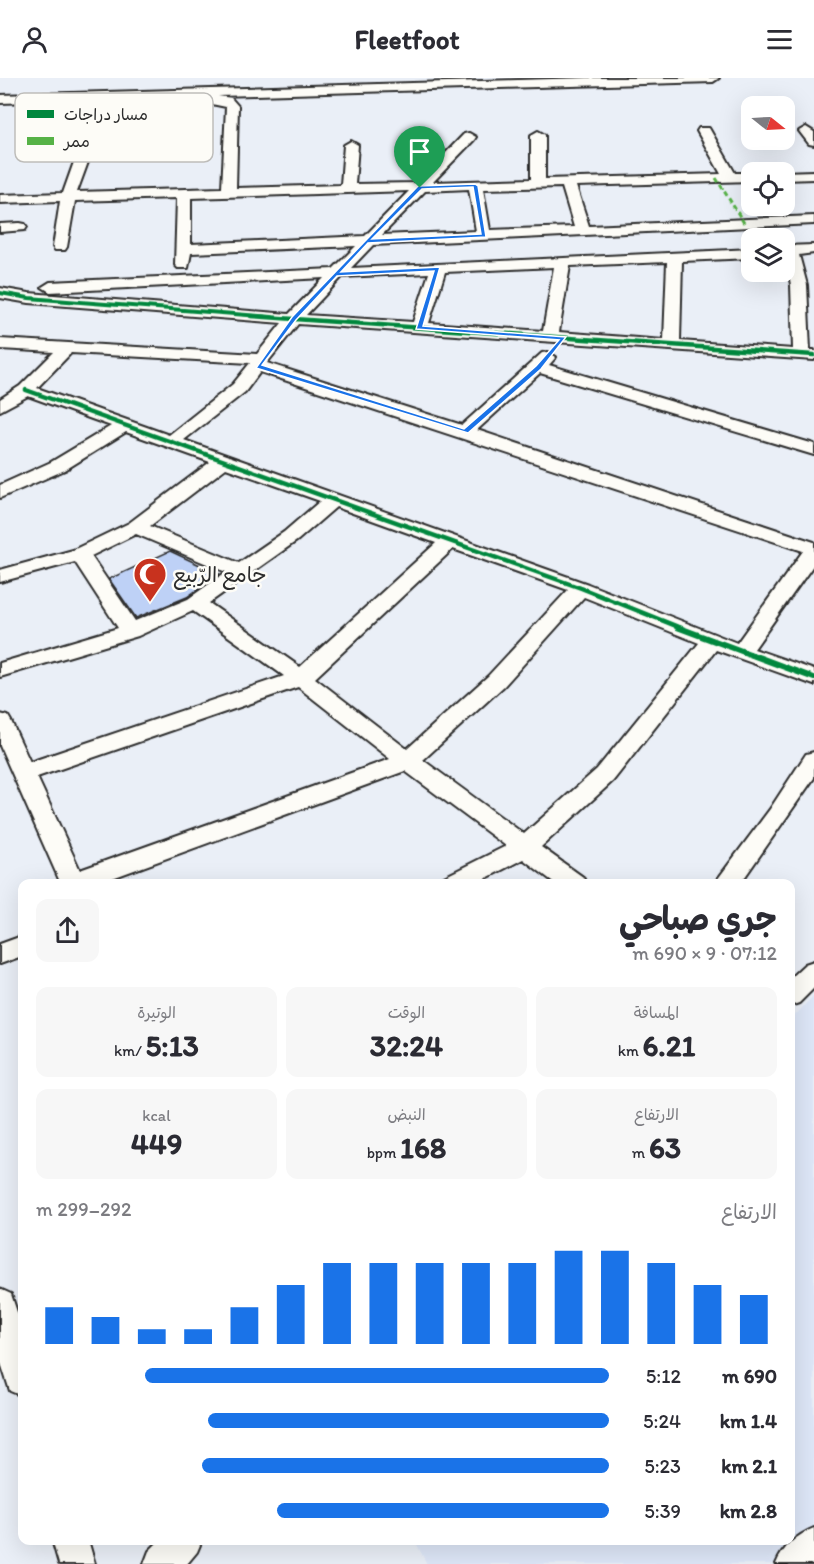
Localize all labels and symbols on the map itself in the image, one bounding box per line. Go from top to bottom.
legend [15,93,213,162]
north arrow [741,96,795,150]
text: مسار دراجات [64,105,148,124]
pin [394,126,445,188]
text: ممر [62,132,90,151]
mosque icon: جامع الرّبيع [132,556,168,603]
place label: جامع الرّبيع [173,562,267,590]

